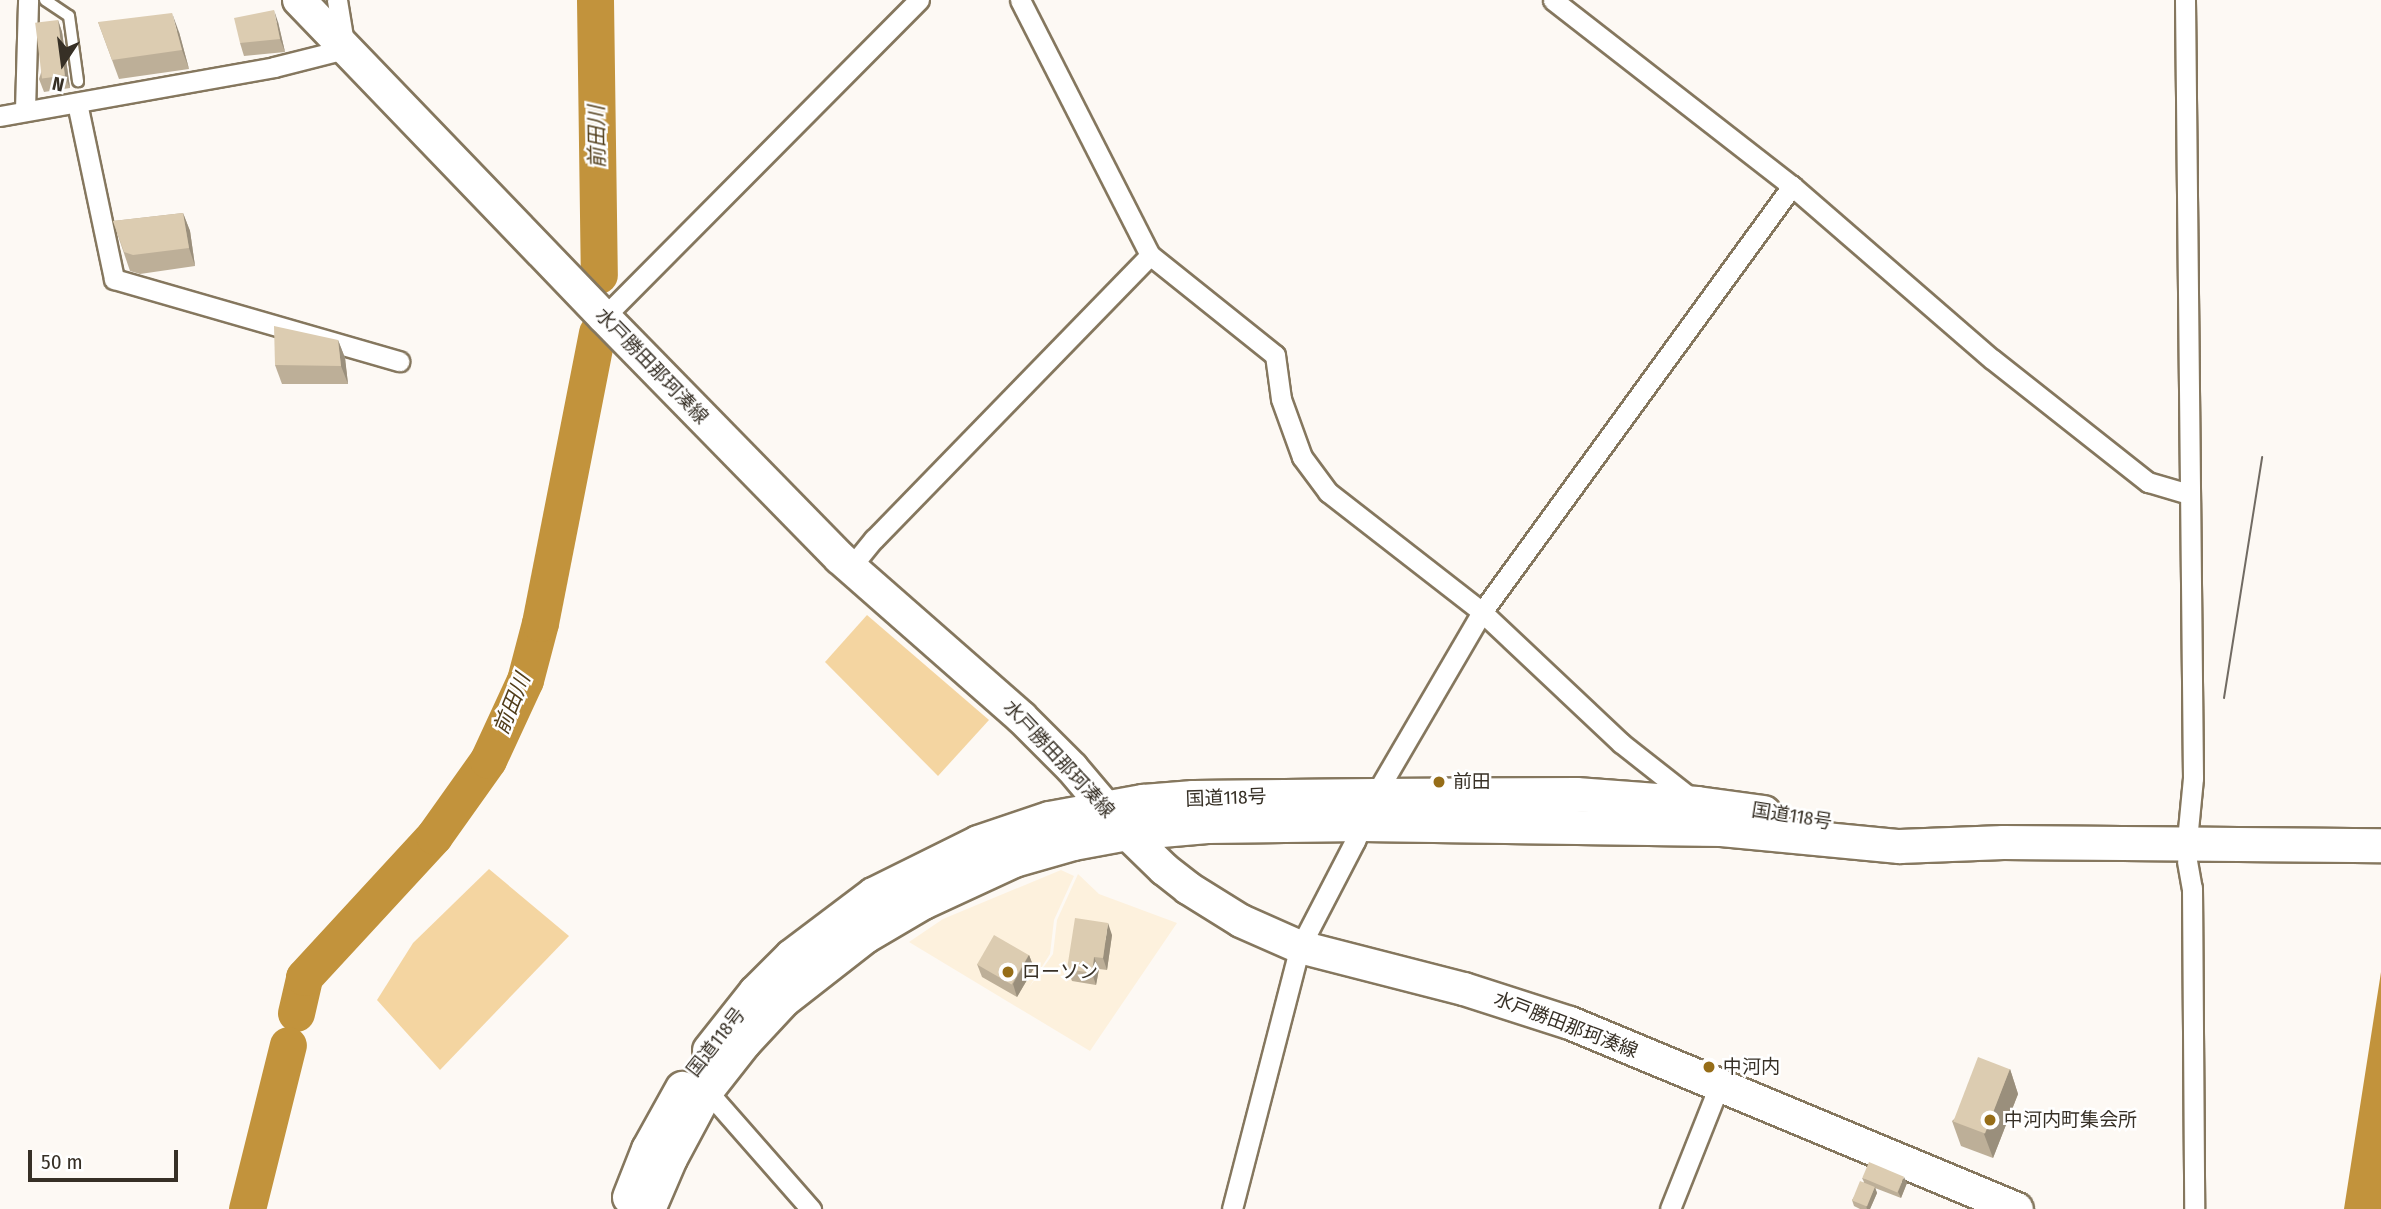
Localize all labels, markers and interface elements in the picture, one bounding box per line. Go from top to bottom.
north arrow [28,28,98,98]
text: N [50,71,66,96]
water label: 前田川 [584,105,610,169]
street label: 水戸勝田那珂湊線 [591,303,713,429]
water label: 前田川 [489,670,535,738]
street label: 水戸勝田那珂湊線 [999,696,1119,822]
place label: 前田 [1453,771,1491,793]
marker: 前田 [1431,774,1447,790]
street label: 国道118号 [1185,785,1267,811]
street label: 国道118号 [1750,798,1834,834]
place label: ローソン [1022,961,1098,983]
marker: ローソン [1000,964,1016,980]
street label: 水戸勝田那珂湊線 [1491,987,1641,1063]
street label: 国道118号 [682,1003,750,1081]
place label: 中河内 [1723,1056,1780,1078]
marker: 中河内 [1701,1059,1717,1075]
place label: 中河内町集会所 [2004,1109,2137,1131]
marker: 中河内町集会所 [1982,1112,1998,1128]
scale bar [32,1136,182,1180]
text: 50 m [41,1149,83,1175]

